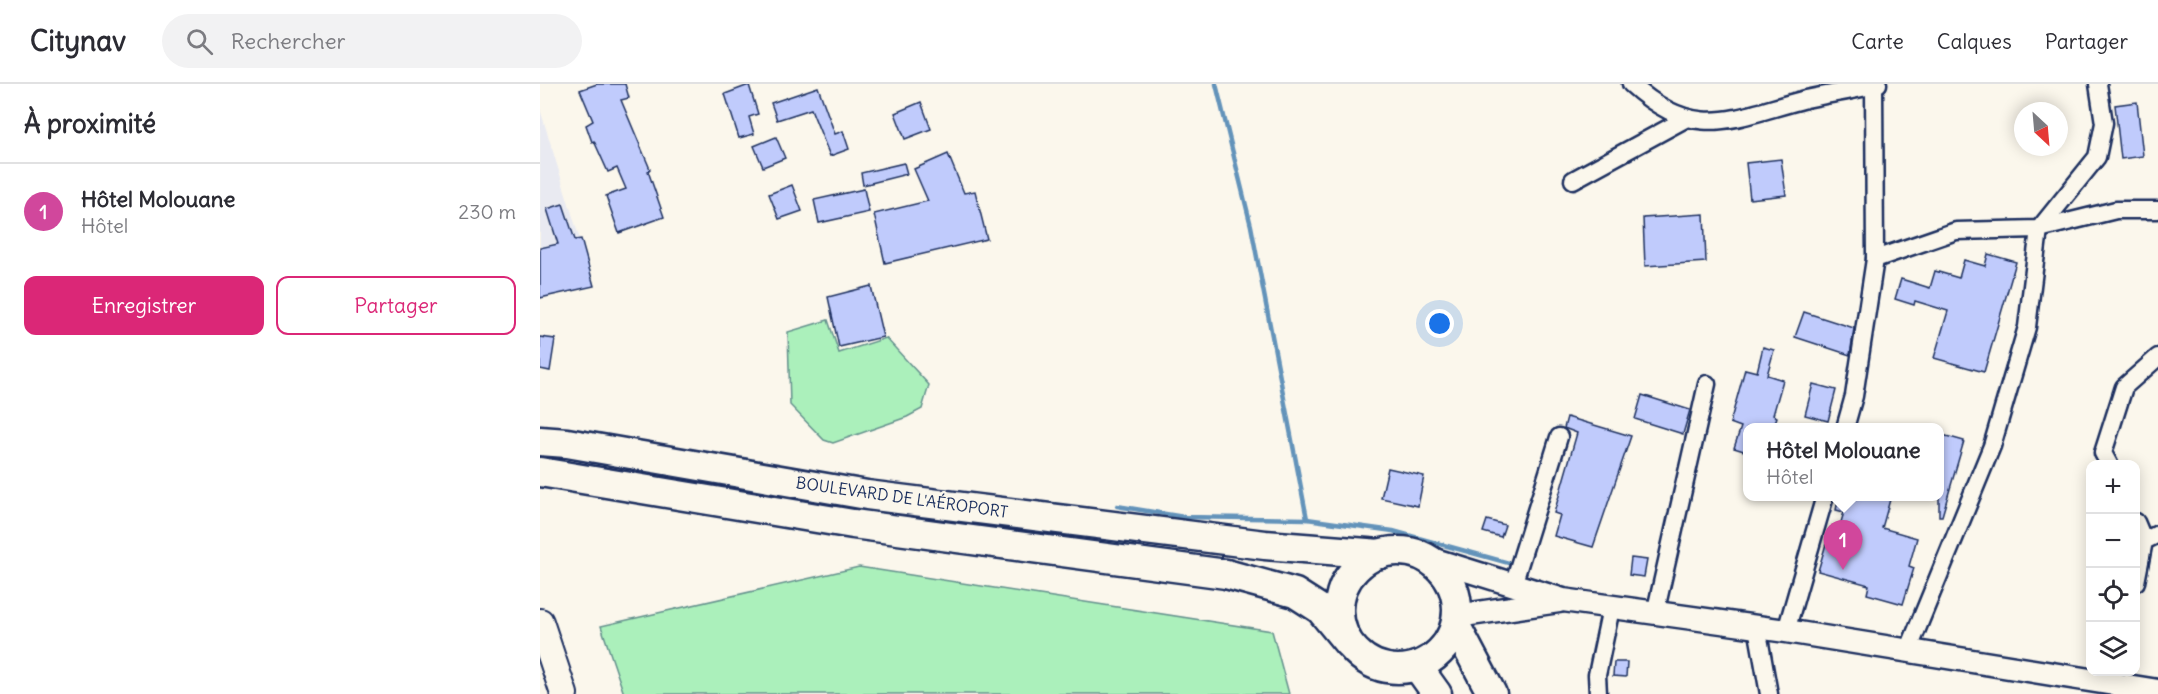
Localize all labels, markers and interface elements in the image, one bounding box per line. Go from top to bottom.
search box [162,14,582,68]
text: Citynav [30,23,126,59]
icon: search [183,25,216,58]
text: Rechercher [231,27,345,55]
text: Carte [1851,28,1904,55]
text: Calques [1937,28,2012,55]
text: Partager [2045,28,2128,55]
north arrow [2014,102,2068,156]
text: À proximité [24,107,156,140]
text: Hôtel Molouane [81,185,235,213]
text: 1 [40,199,47,224]
text: 230 m [458,199,516,224]
text: Hôtel [81,213,128,238]
button: Enregistrer [24,276,264,335]
button: Partager [276,276,516,335]
your location [1425,309,1454,338]
popup [1743,423,1944,501]
text: Hôtel Molouane [1766,436,1921,464]
map controls [2086,460,2140,676]
button: + [2086,460,2140,514]
text: Hôtel [1766,464,1814,489]
street label: BOULEVARD DE L'AÉROPORT [795,472,1009,522]
button: − [2086,514,2140,568]
pin: 1 [1824,520,1862,570]
button: locate [2086,568,2140,622]
button: layers [2086,622,2140,676]

